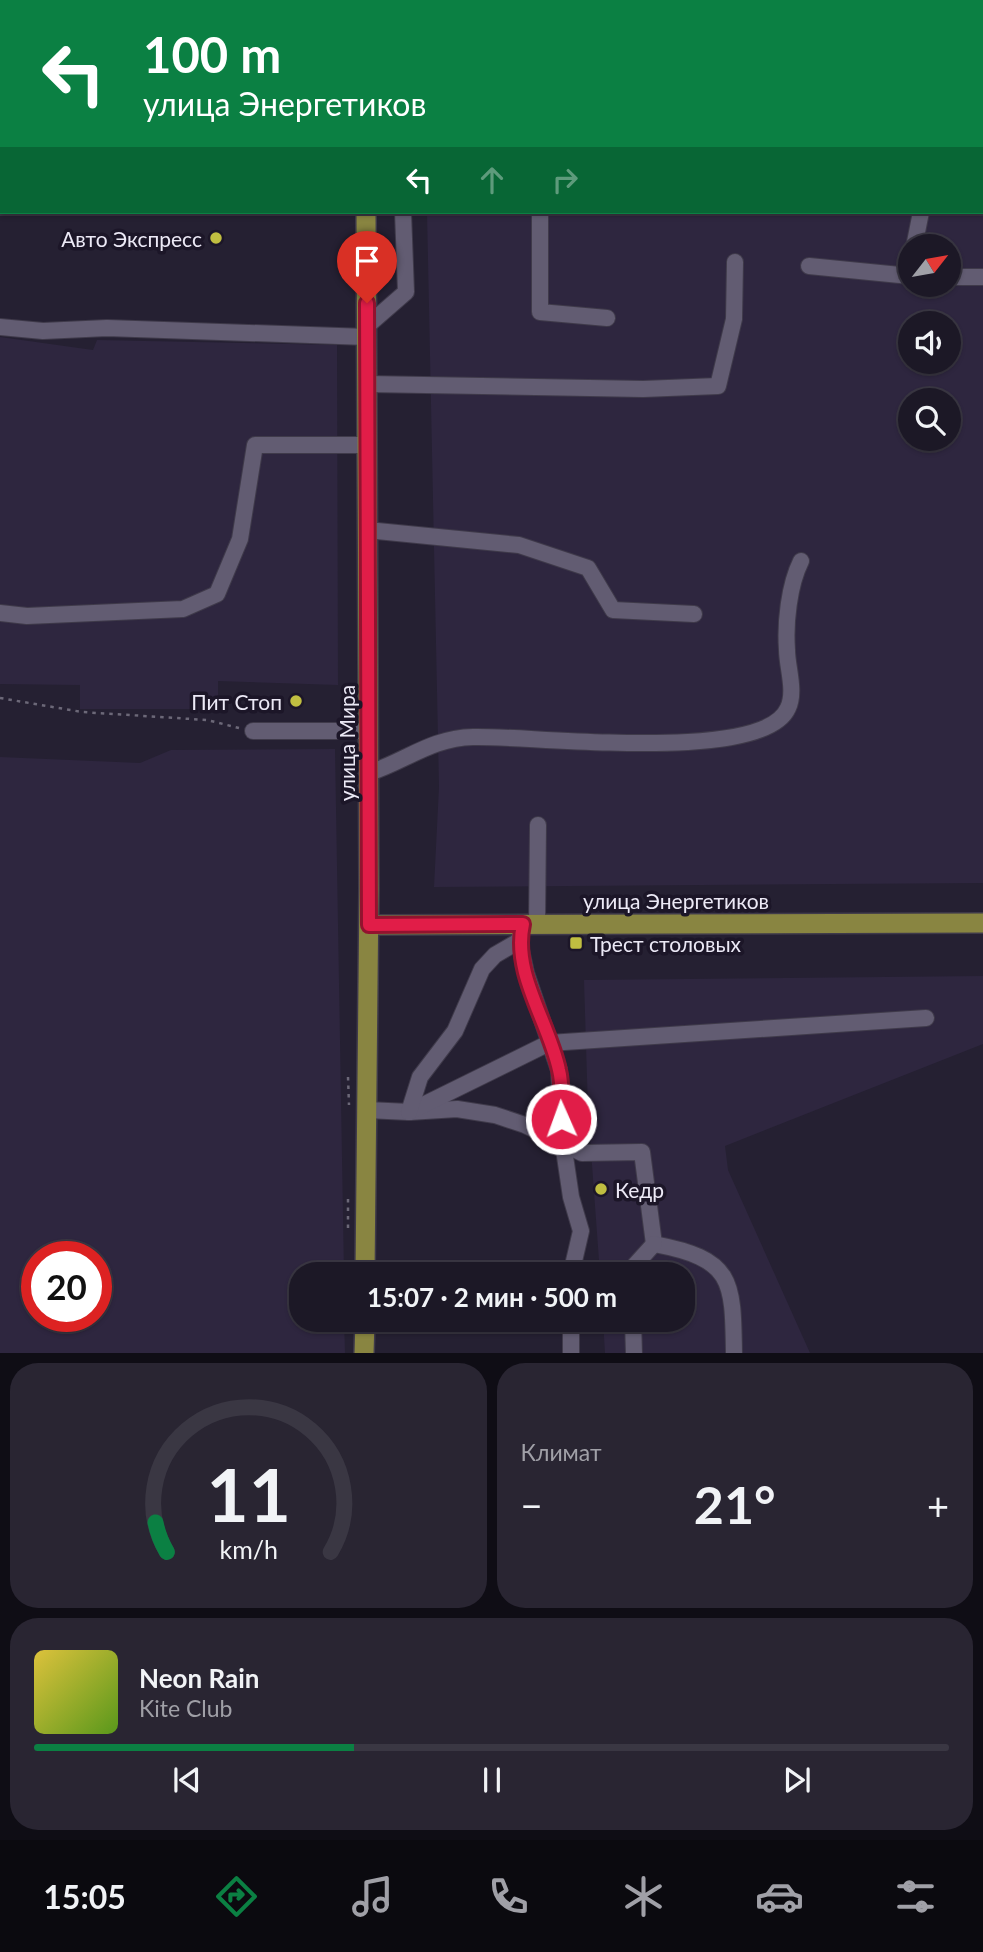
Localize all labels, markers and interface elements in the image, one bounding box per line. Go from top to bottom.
text: 100 m [143,25,281,83]
icon: left [28,28,119,119]
text: улица Энергетиков [143,84,426,123]
icon: left [400,161,438,199]
icon: ahead [473,161,511,199]
icon: right [546,161,584,199]
place label: Авто Экспресс [61,226,202,251]
marker: Авто Экспресс [208,230,224,246]
pin [337,231,397,303]
north arrow [898,234,961,298]
map controls [898,234,961,451]
icon: arrive [348,242,386,280]
button: sound [898,311,961,374]
button: search [898,388,961,451]
street label: улица Мира [334,685,359,801]
place label: Пит Стоп [191,689,282,714]
marker: Пит Стоп [288,693,304,709]
street label: улица Энергетиков [583,888,769,913]
place label: Трест столовых [590,931,742,956]
marker: Трест столовых [568,935,584,951]
position arrow [524,1082,598,1156]
place label: Кедр [615,1177,664,1202]
marker: Кедр [593,1181,609,1197]
speed limit sign: 20 [21,1241,112,1332]
text: 15:07 · 2 мин · 500 m [367,1281,617,1313]
text: Климат [521,1438,602,1466]
text: 11 [206,1450,290,1538]
text: 21° [694,1473,776,1535]
text: − [521,1482,543,1528]
text: + [927,1482,949,1528]
text: km/h [219,1533,278,1563]
text: Neon Rain [139,1662,259,1694]
text: Kite Club [139,1694,232,1722]
icon: previous [168,1761,206,1799]
icon: pause [473,1761,511,1799]
icon: next [778,1761,816,1799]
icon: directions [212,1872,261,1921]
icon: music [348,1872,397,1921]
icon: phone [484,1872,533,1921]
icon: climate [619,1872,668,1921]
icon: car [755,1872,804,1921]
icon: filters [891,1872,940,1921]
text: 15:05 [43,1877,126,1916]

